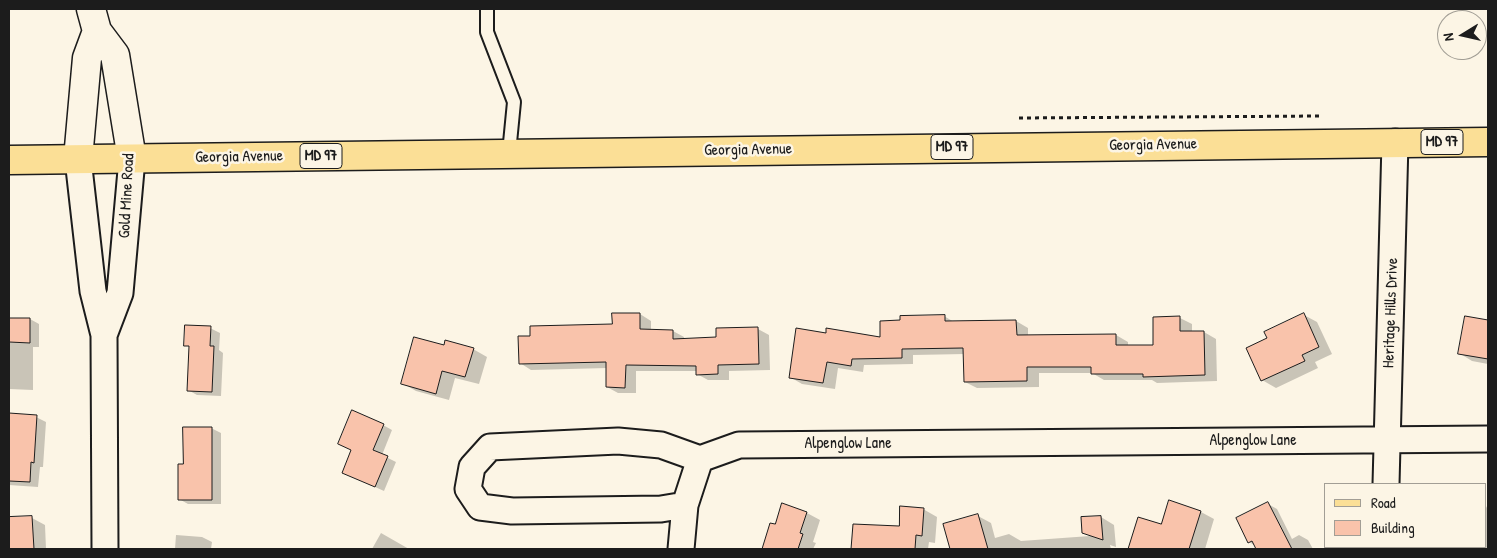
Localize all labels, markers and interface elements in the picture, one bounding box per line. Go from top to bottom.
north arrow [1437,10,1487,60]
text: N [1438,32,1458,42]
road number: MD 97 [1421,130,1463,154]
road number: MD 97 [931,134,973,160]
street label: Georgia Avenue [1109,135,1197,155]
street label: Georgia Avenue [704,140,792,160]
road number: MD 97 [300,144,342,168]
street label: Georgia Avenue [195,147,283,167]
street label: Gold Mine Road [115,153,139,239]
street label: Heritage Hills Drive [1379,257,1403,369]
street label: Alpenglow Lane [1209,431,1297,451]
street label: Alpenglow Lane [804,434,892,454]
legend [1324,483,1487,548]
text: Road [1371,492,1396,513]
text: Building [1371,517,1415,538]

